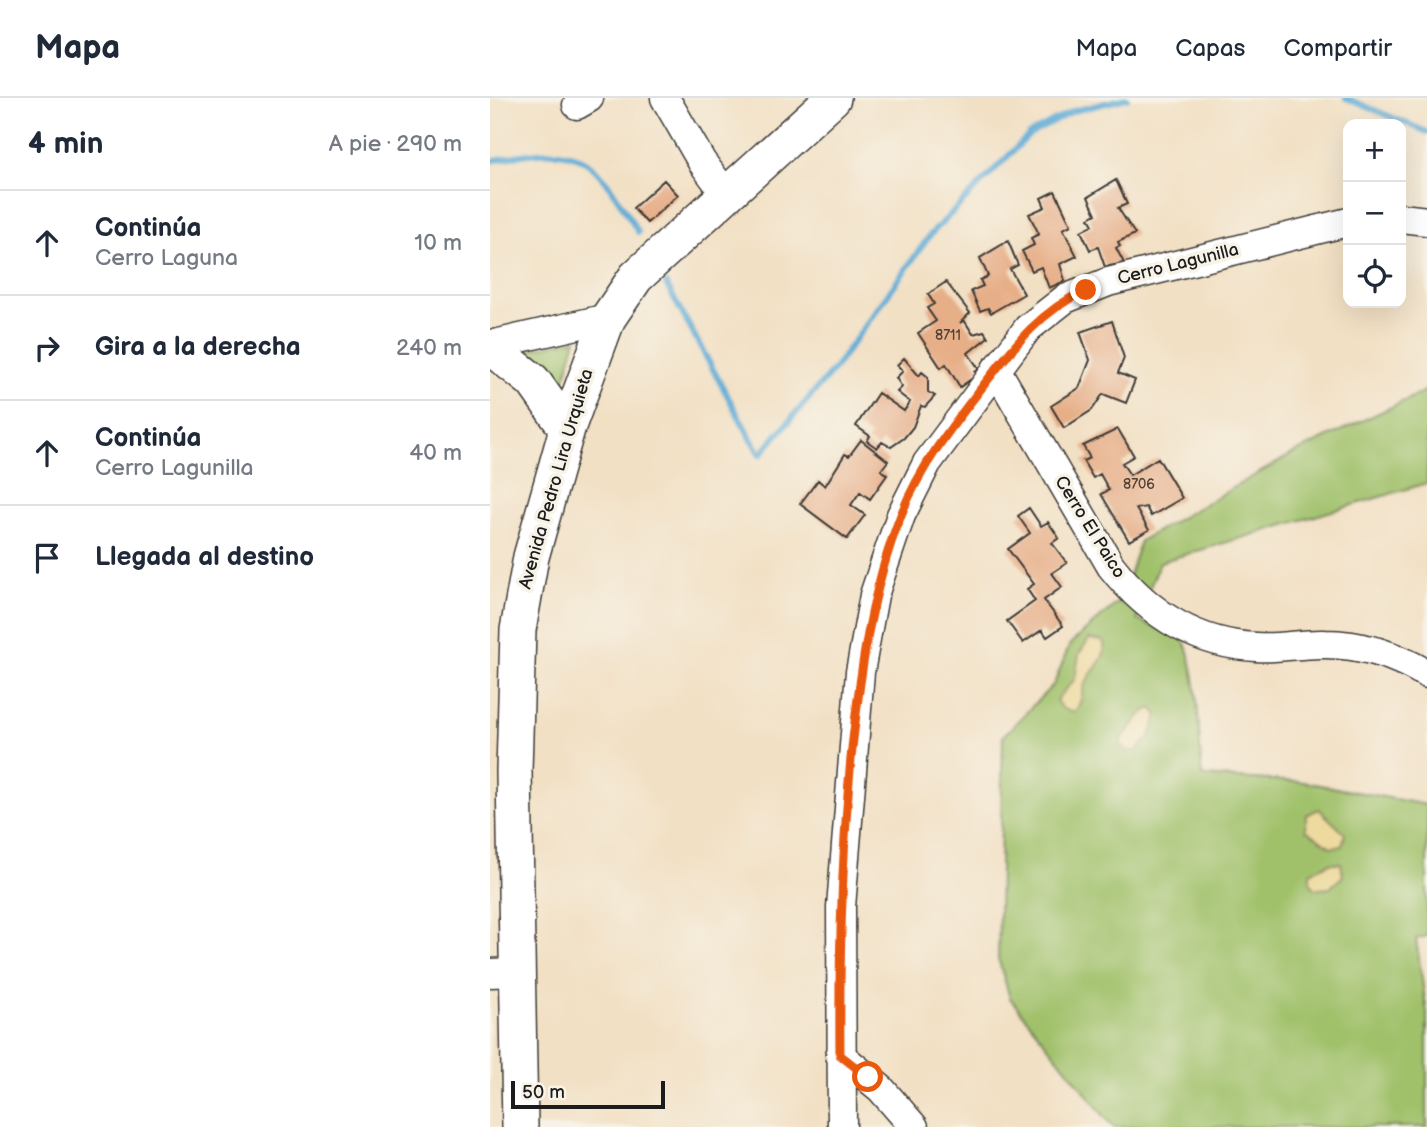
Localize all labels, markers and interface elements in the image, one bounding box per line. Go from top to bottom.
text: Mapa [35,28,120,68]
text: Mapa [1076,34,1137,63]
text: Capas [1175,34,1245,63]
text: Compartir [1283,34,1392,63]
map controls [1343,119,1406,308]
button: + [1343,119,1406,182]
text: 4 min [28,126,103,162]
text: A pie · 290 m [329,130,462,158]
button: − [1343,182,1406,245]
text: Continúa [95,213,202,244]
icon: ahead [28,224,66,262]
text: 10 m [414,229,462,257]
street label: Cerro Lagunilla [1115,239,1241,289]
text: Cerro Laguna [95,244,238,272]
button: locate [1343,245,1406,308]
route end [1070,274,1101,305]
house number: 8711 [935,327,961,344]
icon: right [28,329,66,367]
text: Gira a la derecha [95,332,301,363]
text: 240 m [396,334,462,362]
street label: Avenida Pedro Lira Urquieta [515,367,597,591]
text: Continúa [95,423,202,454]
icon: ahead [28,434,66,472]
text: 40 m [409,439,462,467]
text: Cerro Lagunilla [95,454,254,482]
street label: Cerro El Paico [1050,472,1130,582]
house number: 8706 [1123,476,1155,493]
icon: arrive [28,539,66,577]
text: Llegada al destino [95,542,314,573]
route start [852,1061,883,1092]
scale bar [511,1078,665,1110]
text: 50 m [522,1081,565,1104]

